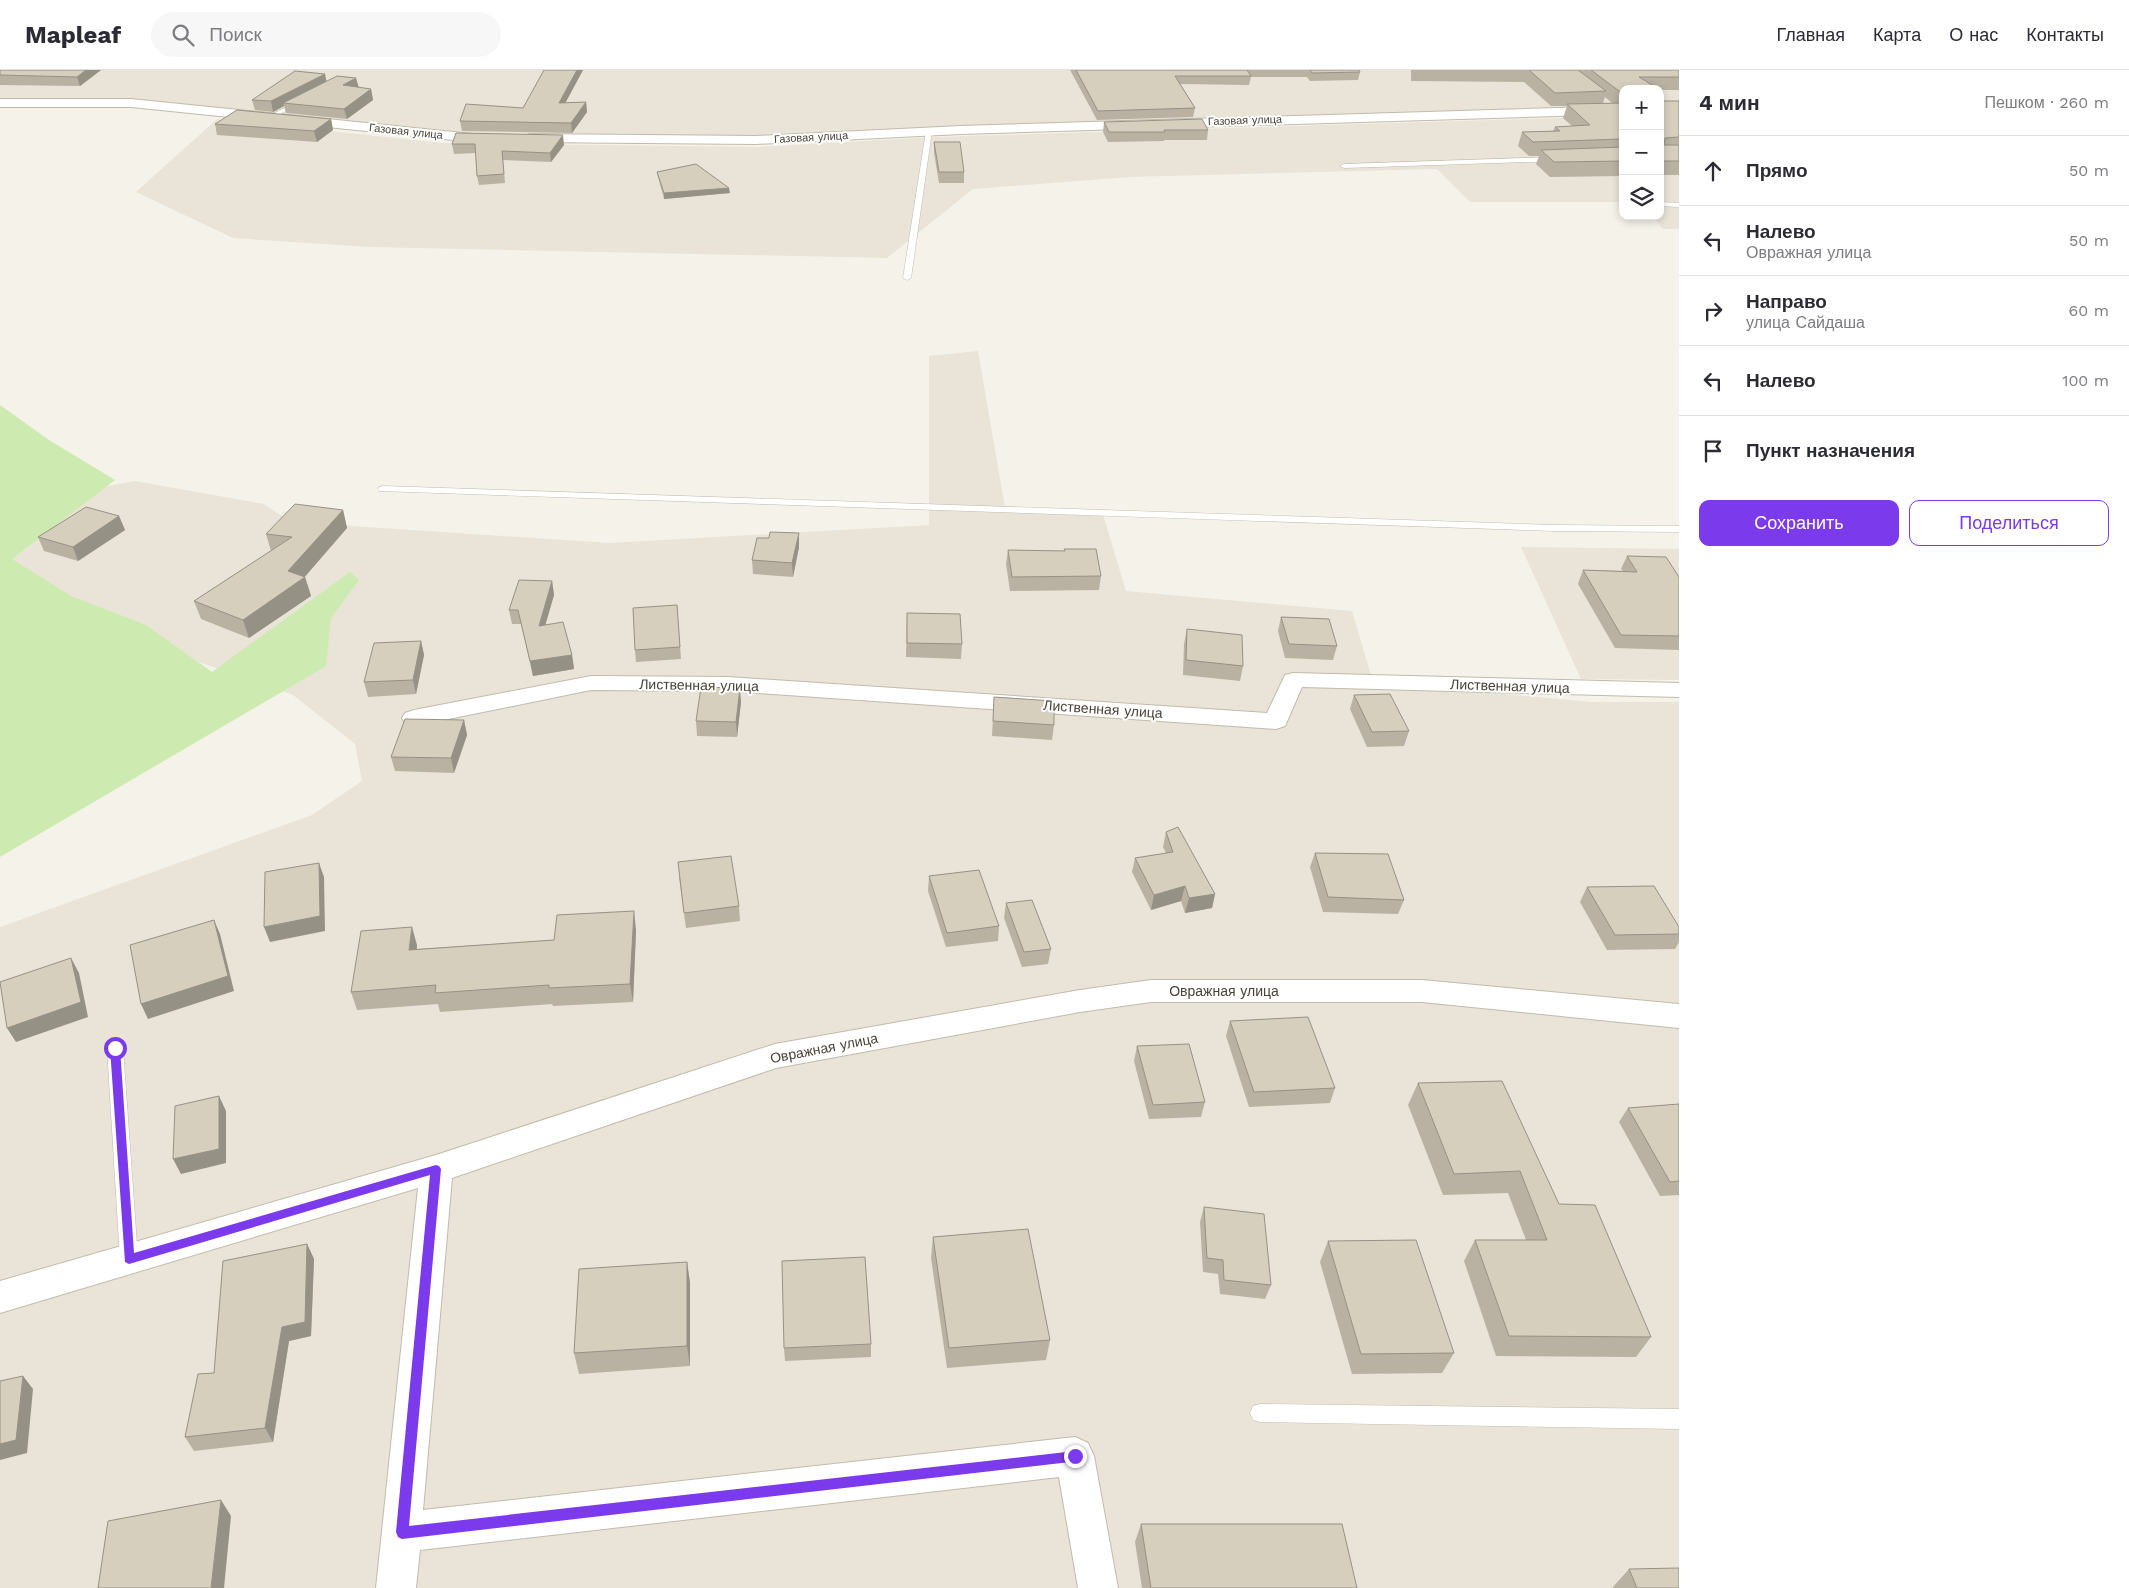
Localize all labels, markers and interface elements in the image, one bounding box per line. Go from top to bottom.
search box [151,12,501,57]
text: Mapleaf [25,21,121,49]
icon: search [169,21,197,49]
text: Поиск [209,23,262,46]
text: Главная [1776,24,1845,45]
text: Карта [1873,24,1921,45]
text: О нас [1949,24,1998,45]
text: Контакты [2026,24,2104,45]
map controls [1619,85,1664,220]
button: + [1619,85,1664,130]
text: 4 мин [1699,90,1760,115]
text: Пешком · 260 m [1984,93,2109,112]
street label: Газовая улица [1208,113,1283,128]
street label: Газовая улица [368,121,444,142]
street label: Газовая улица [774,129,849,146]
button: − [1619,130,1664,175]
icon: ahead [1699,157,1727,185]
text: Прямо [1746,159,1808,182]
text: 50 m [2069,161,2109,180]
button: layers [1619,175,1664,220]
text: Налево [1746,220,1816,243]
icon: left [1699,227,1727,255]
text: 50 m [2069,231,2109,250]
text: Овражная улица [1746,243,1871,262]
text: Направо [1746,290,1827,313]
icon: right [1699,297,1727,325]
text: 60 m [2069,301,2109,320]
text: улица Сайдаша [1746,313,1865,332]
icon: left [1699,367,1727,395]
text: Налево [1746,369,1816,392]
text: 100 m [2062,371,2109,390]
icon: arrive [1699,437,1727,465]
text: Пункт назначения [1746,439,1915,462]
button: Сохранить [1699,500,1899,546]
button: Поделиться [1909,500,2109,546]
street label: Лиственная улица [639,676,759,694]
street label: Лиственная улица [1450,676,1570,696]
street label: Лиственная улица [1043,697,1163,721]
street label: Овражная улица [1169,983,1279,999]
street label: Овражная улица [769,1030,880,1066]
route start [104,1037,127,1060]
route end [1064,1445,1087,1468]

